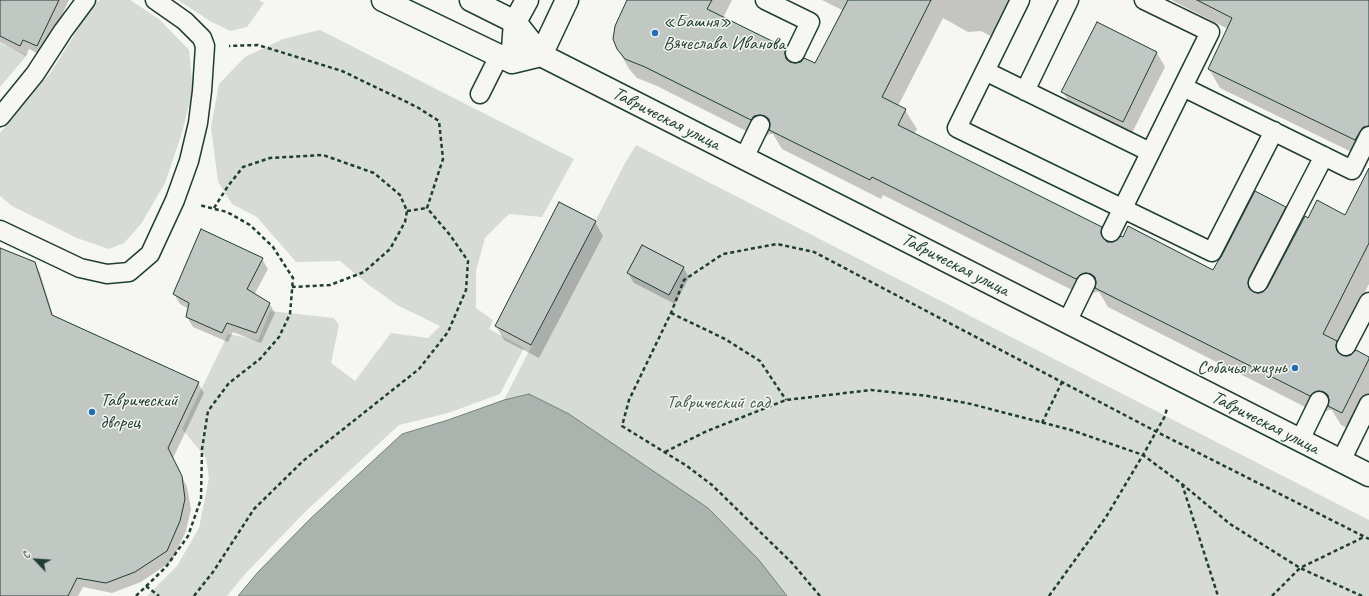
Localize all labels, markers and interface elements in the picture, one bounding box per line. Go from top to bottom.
place label: «Башня» Вячеслава Иванова [663,11,785,55]
marker: «Башня» Вячеслава Иванова [650,28,660,38]
street label: Таврическая улица [608,82,724,156]
street label: Таврическая улица [897,228,1013,302]
place label: Собачья жизнь [1197,357,1287,379]
marker: Собачья жизнь [1290,363,1300,373]
street label: Таврическая улица [1207,386,1323,460]
place label: Таврический дворец [100,390,178,434]
park label: Таврический сад [666,392,770,414]
marker: Таврический дворец [87,407,97,417]
north arrow [16,540,56,580]
text: С [18,550,33,560]

